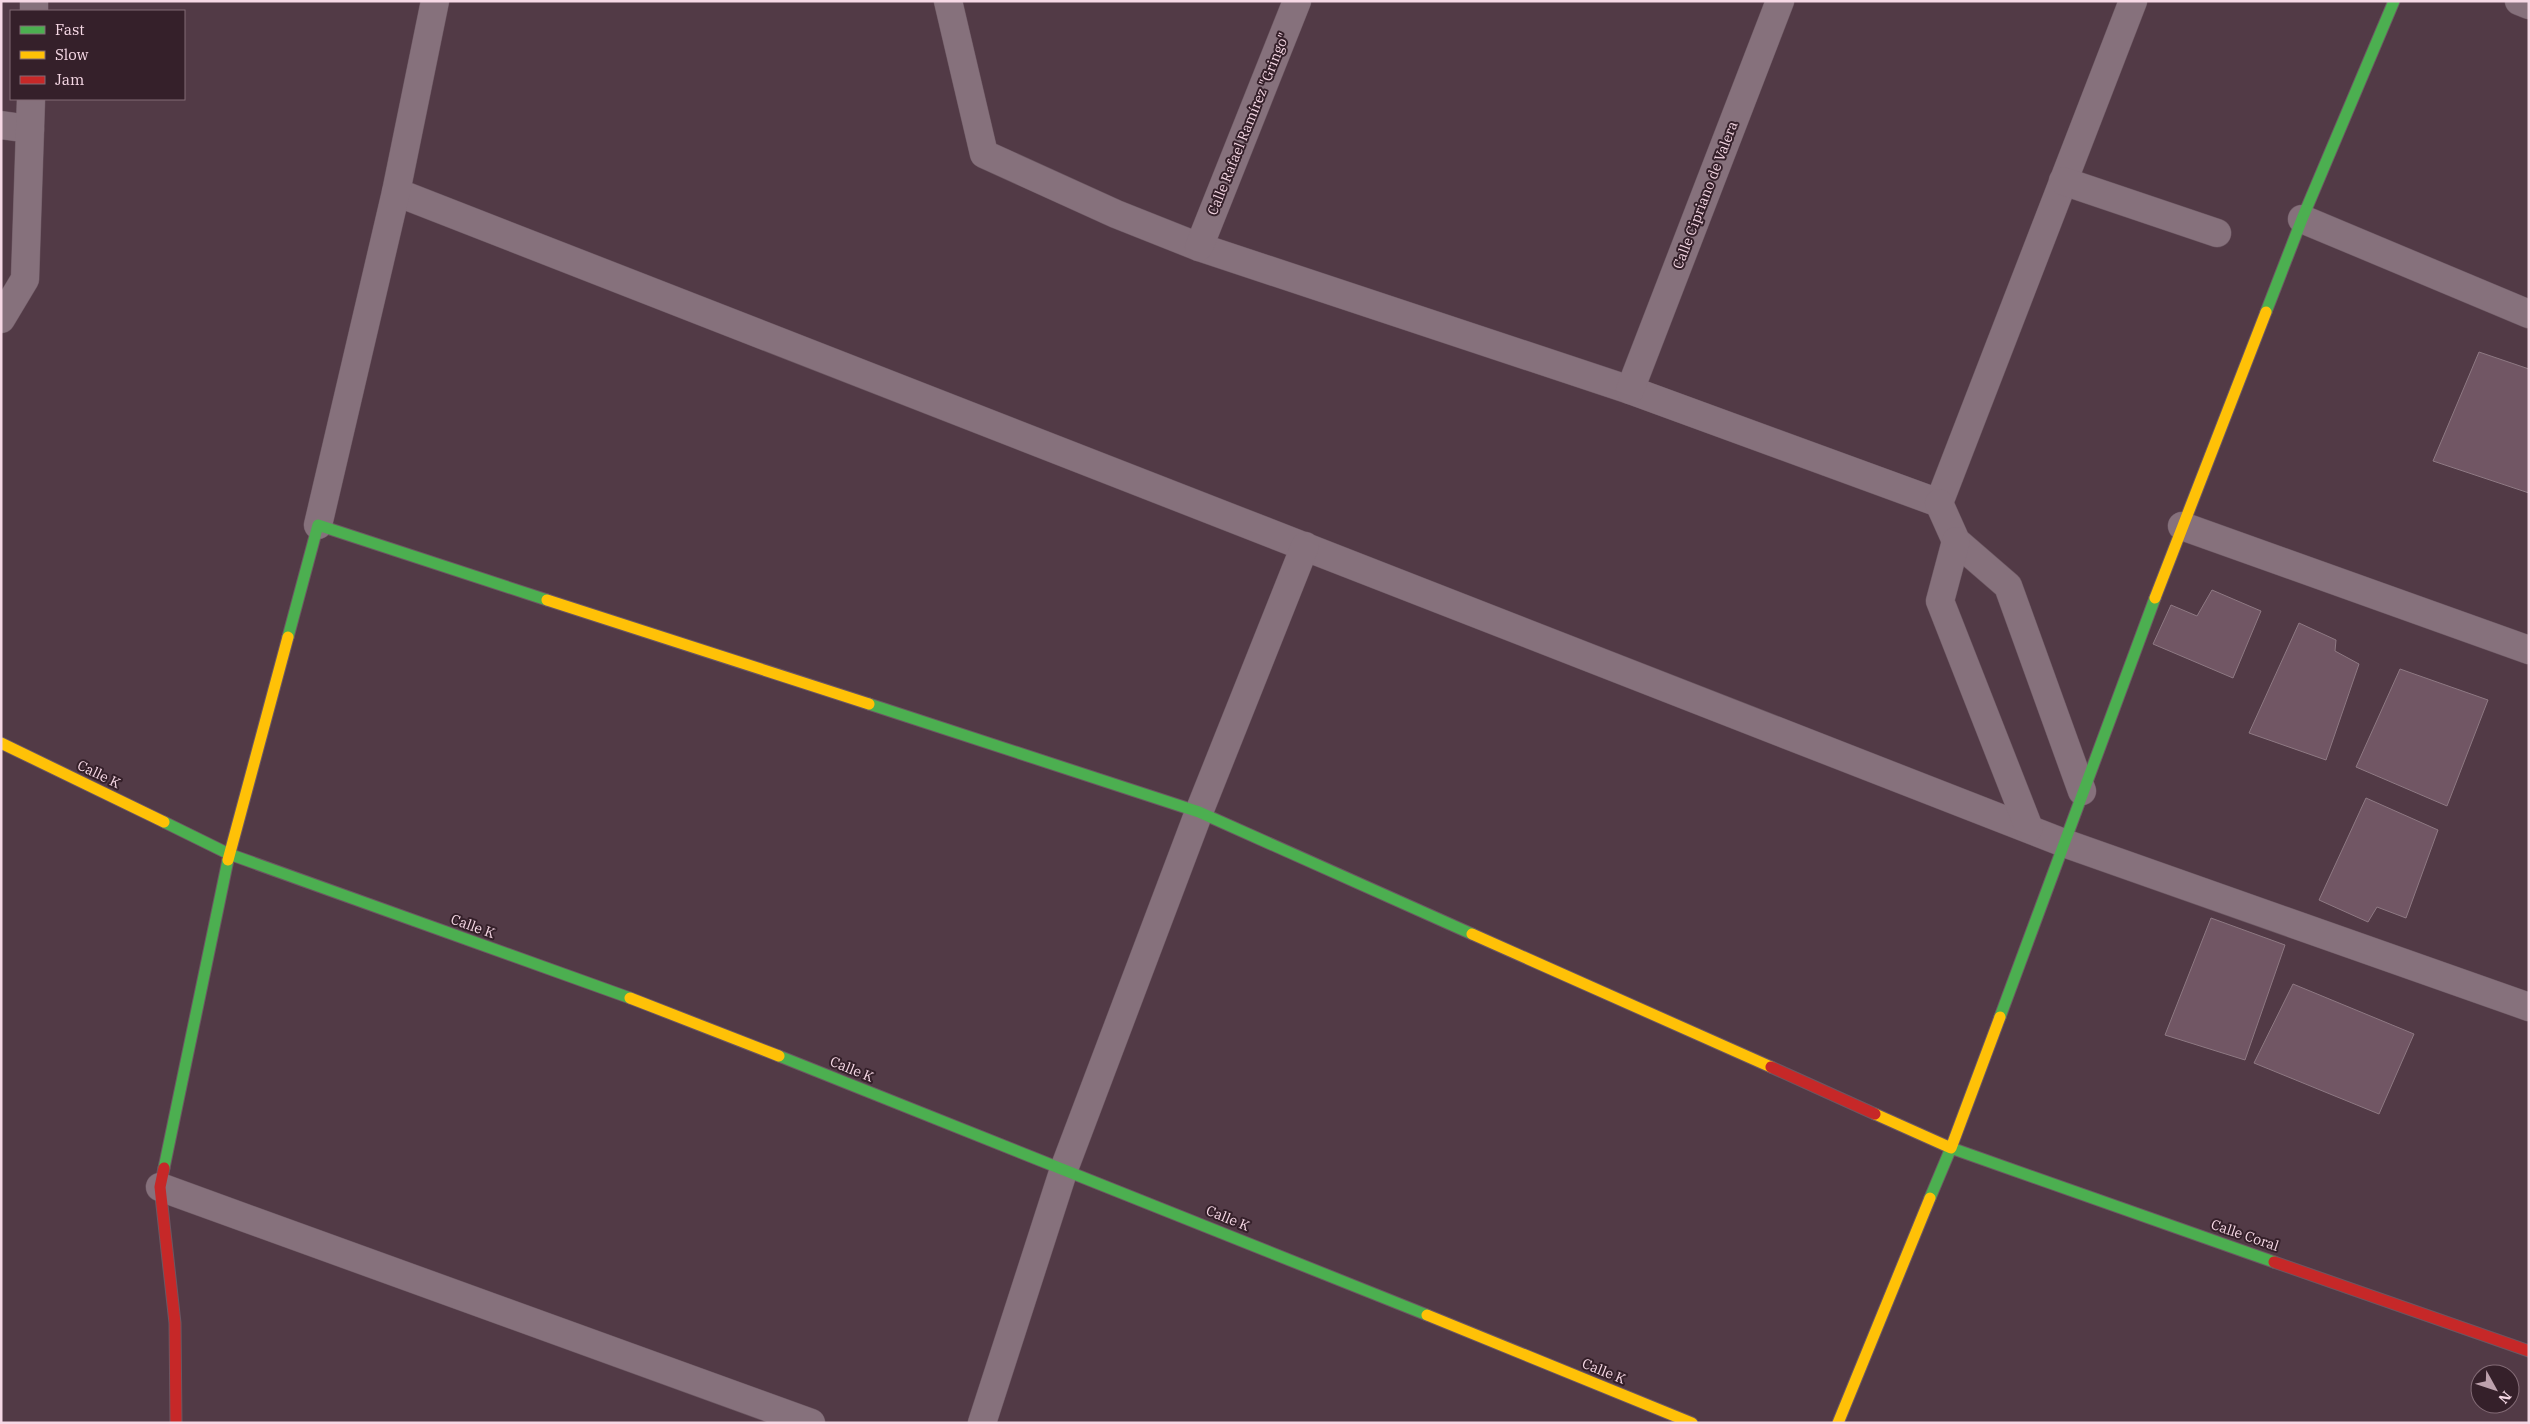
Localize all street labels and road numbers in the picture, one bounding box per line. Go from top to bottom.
street label: Calle Rafael Ramírez "Gringo" [1203,30,1293,218]
street label: Calle Cipriano de Valera [1668,118,1742,272]
street label: Calle K [75,756,124,792]
street label: Calle K [448,910,498,942]
street label: Calle K [827,1052,877,1086]
street label: Calle K [1203,1201,1253,1235]
street label: Calle Coral [2209,1215,2281,1255]
street label: Calle K [1579,1354,1629,1388]

